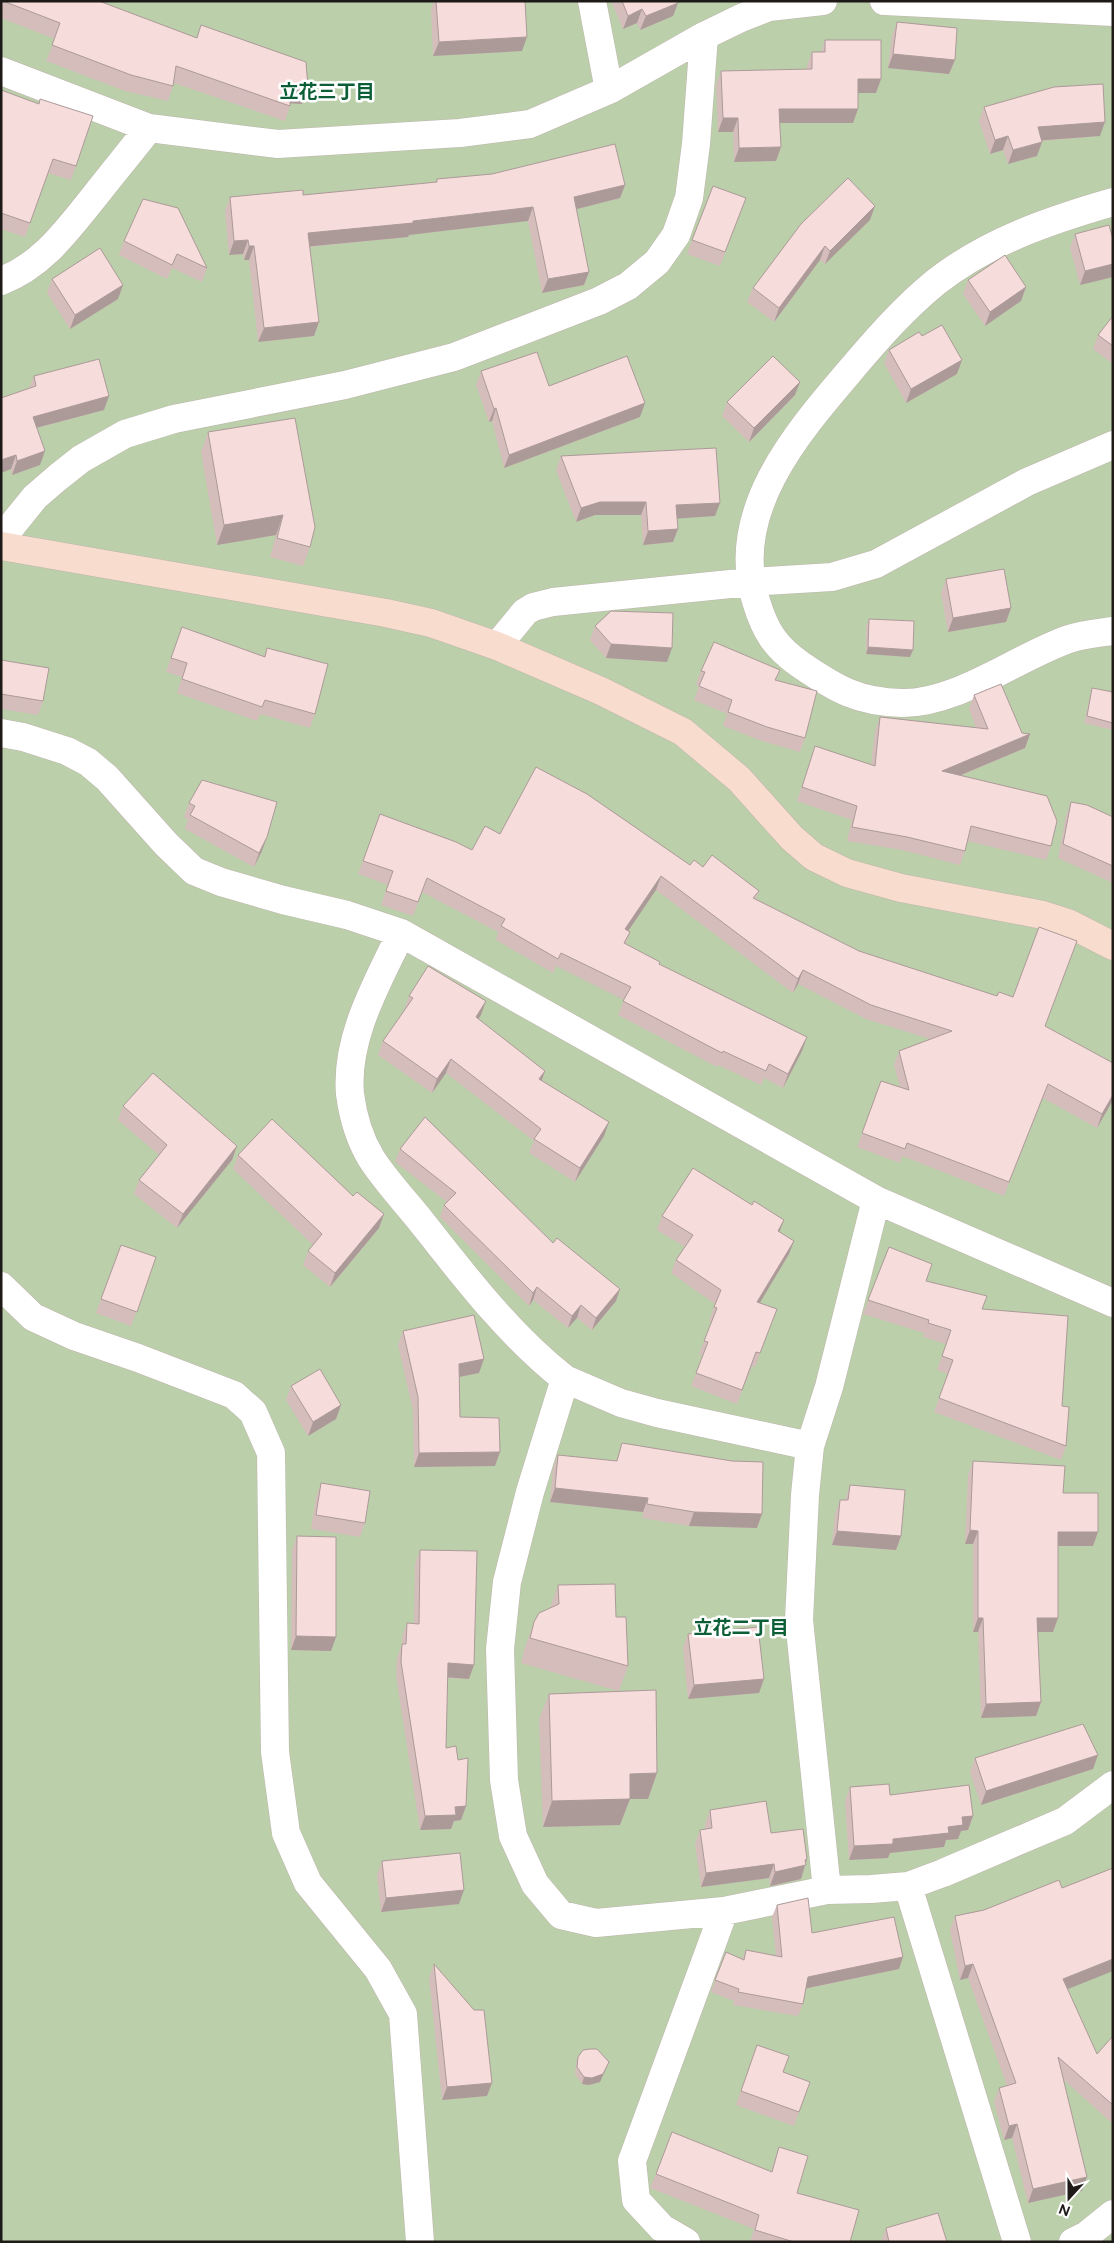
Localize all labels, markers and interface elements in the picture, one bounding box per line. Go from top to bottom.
district label: 立花三丁目 [279,80,375,103]
district label: 立花二丁目 [693,1616,789,1639]
north arrow [1044,2173,1094,2223]
text: N [1056,2200,1073,2220]

